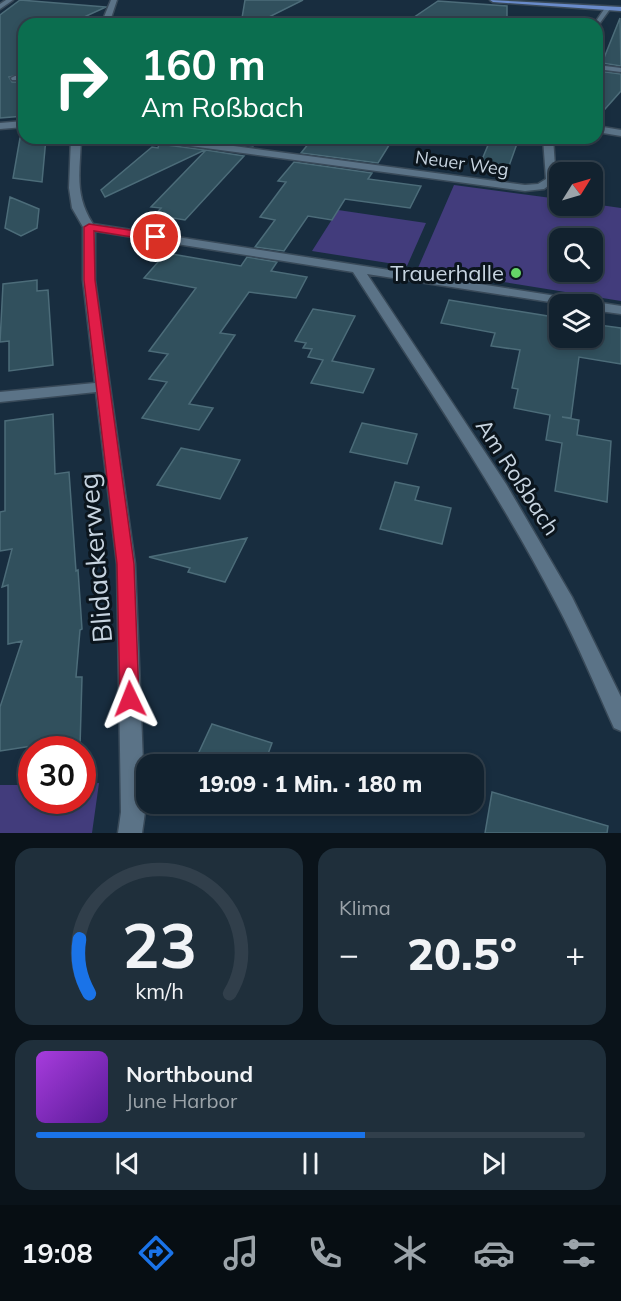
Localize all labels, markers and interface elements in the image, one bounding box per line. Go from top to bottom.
text: 160 m [141,38,266,91]
icon: right [42,42,120,120]
text: Am Roßbach [141,90,304,124]
street label: Neuer Weg [414,145,510,181]
north arrow [549,162,603,216]
map controls [549,162,603,348]
pin [130,211,181,262]
icon: arrive [139,220,172,253]
button: search [549,228,603,282]
place label: Trauerhalle [390,259,504,287]
marker: Trauerhalle [509,266,523,280]
button: layers [549,294,603,348]
street label: Am Roßbach [470,414,566,540]
street label: Blidackerweg [71,472,119,644]
position arrow [98,667,162,731]
speed limit sign: 30 [18,736,96,814]
text: 19:09 · 1 Min. · 180 m [198,770,422,798]
text: Klima [339,895,391,920]
text: 23 [122,905,196,984]
text: 20.5° [407,925,517,981]
text: − [339,933,359,974]
text: + [565,933,585,974]
text: km/h [135,977,183,1004]
text: Northbound [126,1060,253,1088]
text: June Harbor [126,1088,237,1113]
icon: previous [111,1147,144,1180]
icon: pause [294,1147,327,1180]
icon: next [477,1147,510,1180]
icon: directions [135,1232,177,1274]
icon: music [220,1232,262,1274]
icon: phone [304,1232,346,1274]
icon: climate [389,1232,431,1274]
icon: car [473,1232,515,1274]
icon: filters [558,1232,600,1274]
text: 19:08 [21,1236,93,1270]

